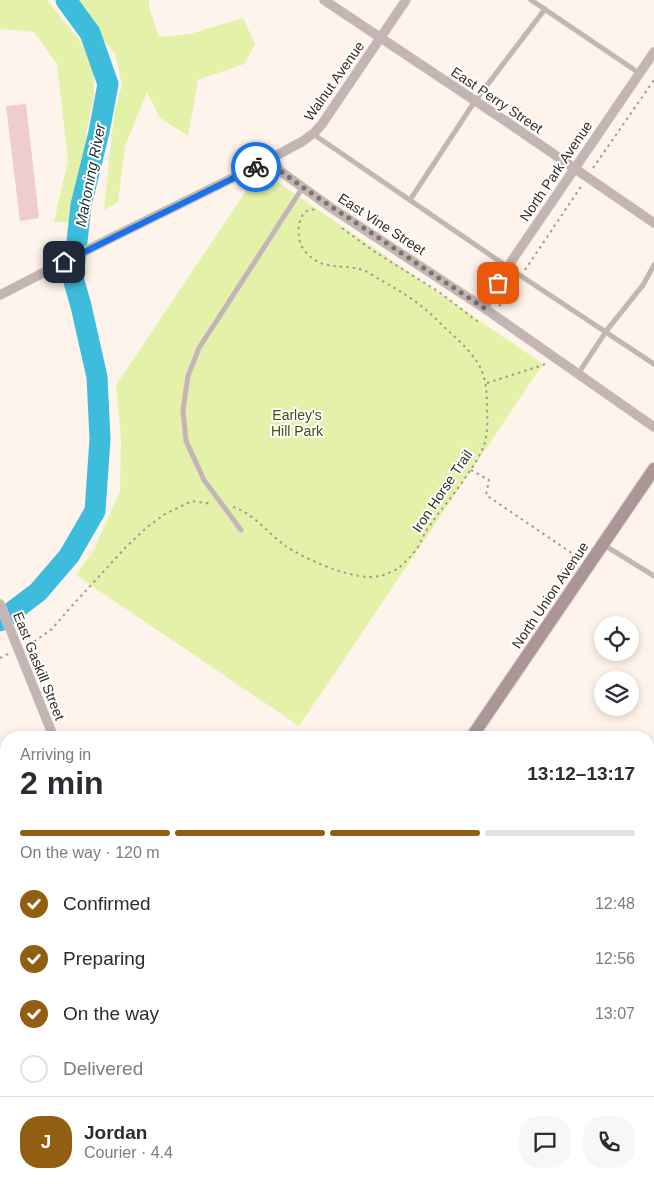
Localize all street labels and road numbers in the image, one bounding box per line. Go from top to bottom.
street label: Walnut Avenue [301,38,367,124]
street label: East Perry Street [448,64,546,136]
street label: North Park Avenue [517,118,596,224]
street label: East Vine Street [335,190,429,258]
street label: Iron Horse Trail [409,447,475,535]
street label: North Union Avenue [508,539,592,651]
street label: East Gaskill Street [10,610,68,722]

